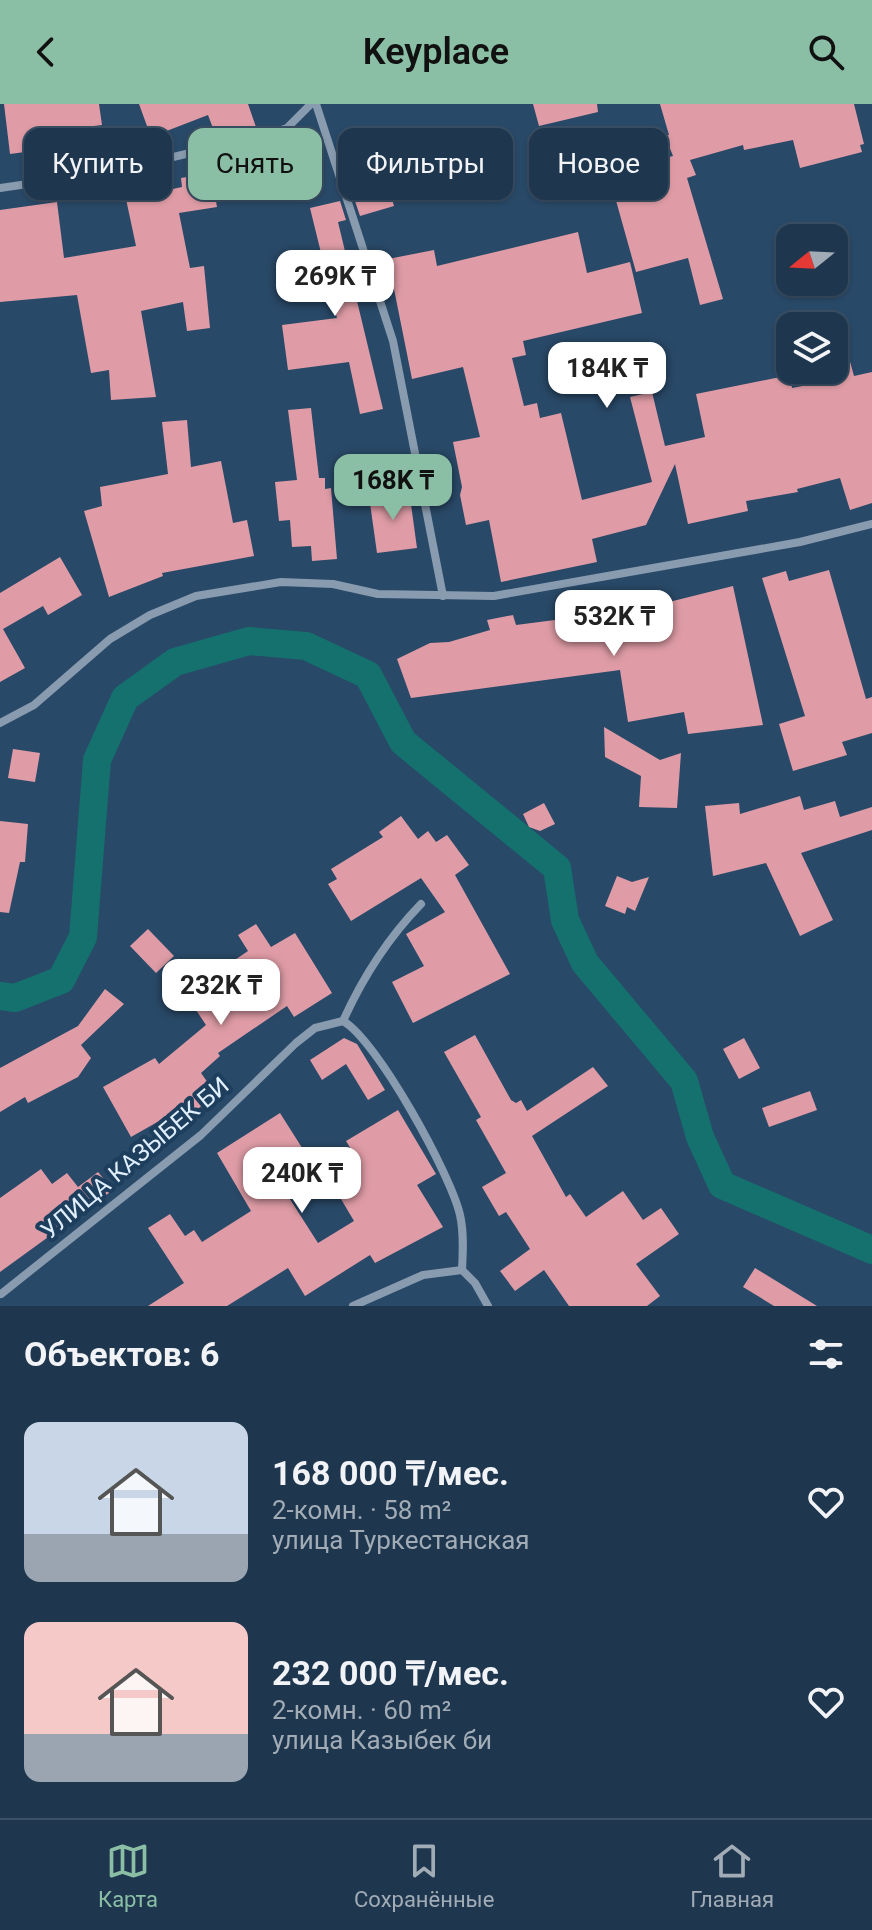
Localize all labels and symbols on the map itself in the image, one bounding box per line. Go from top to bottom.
north arrow [776,224,848,296]
pin: 269K ₸ [270,250,400,318]
pin: 184K ₸ [542,342,672,410]
pin: 168K ₸ [328,454,458,522]
pin: 532K ₸ [549,590,679,658]
pin: 232K ₸ [156,959,286,1027]
street label: УЛИЦА КАЗЫБЕК БИ [35,1071,235,1245]
pin: 240K ₸ [237,1147,367,1215]

